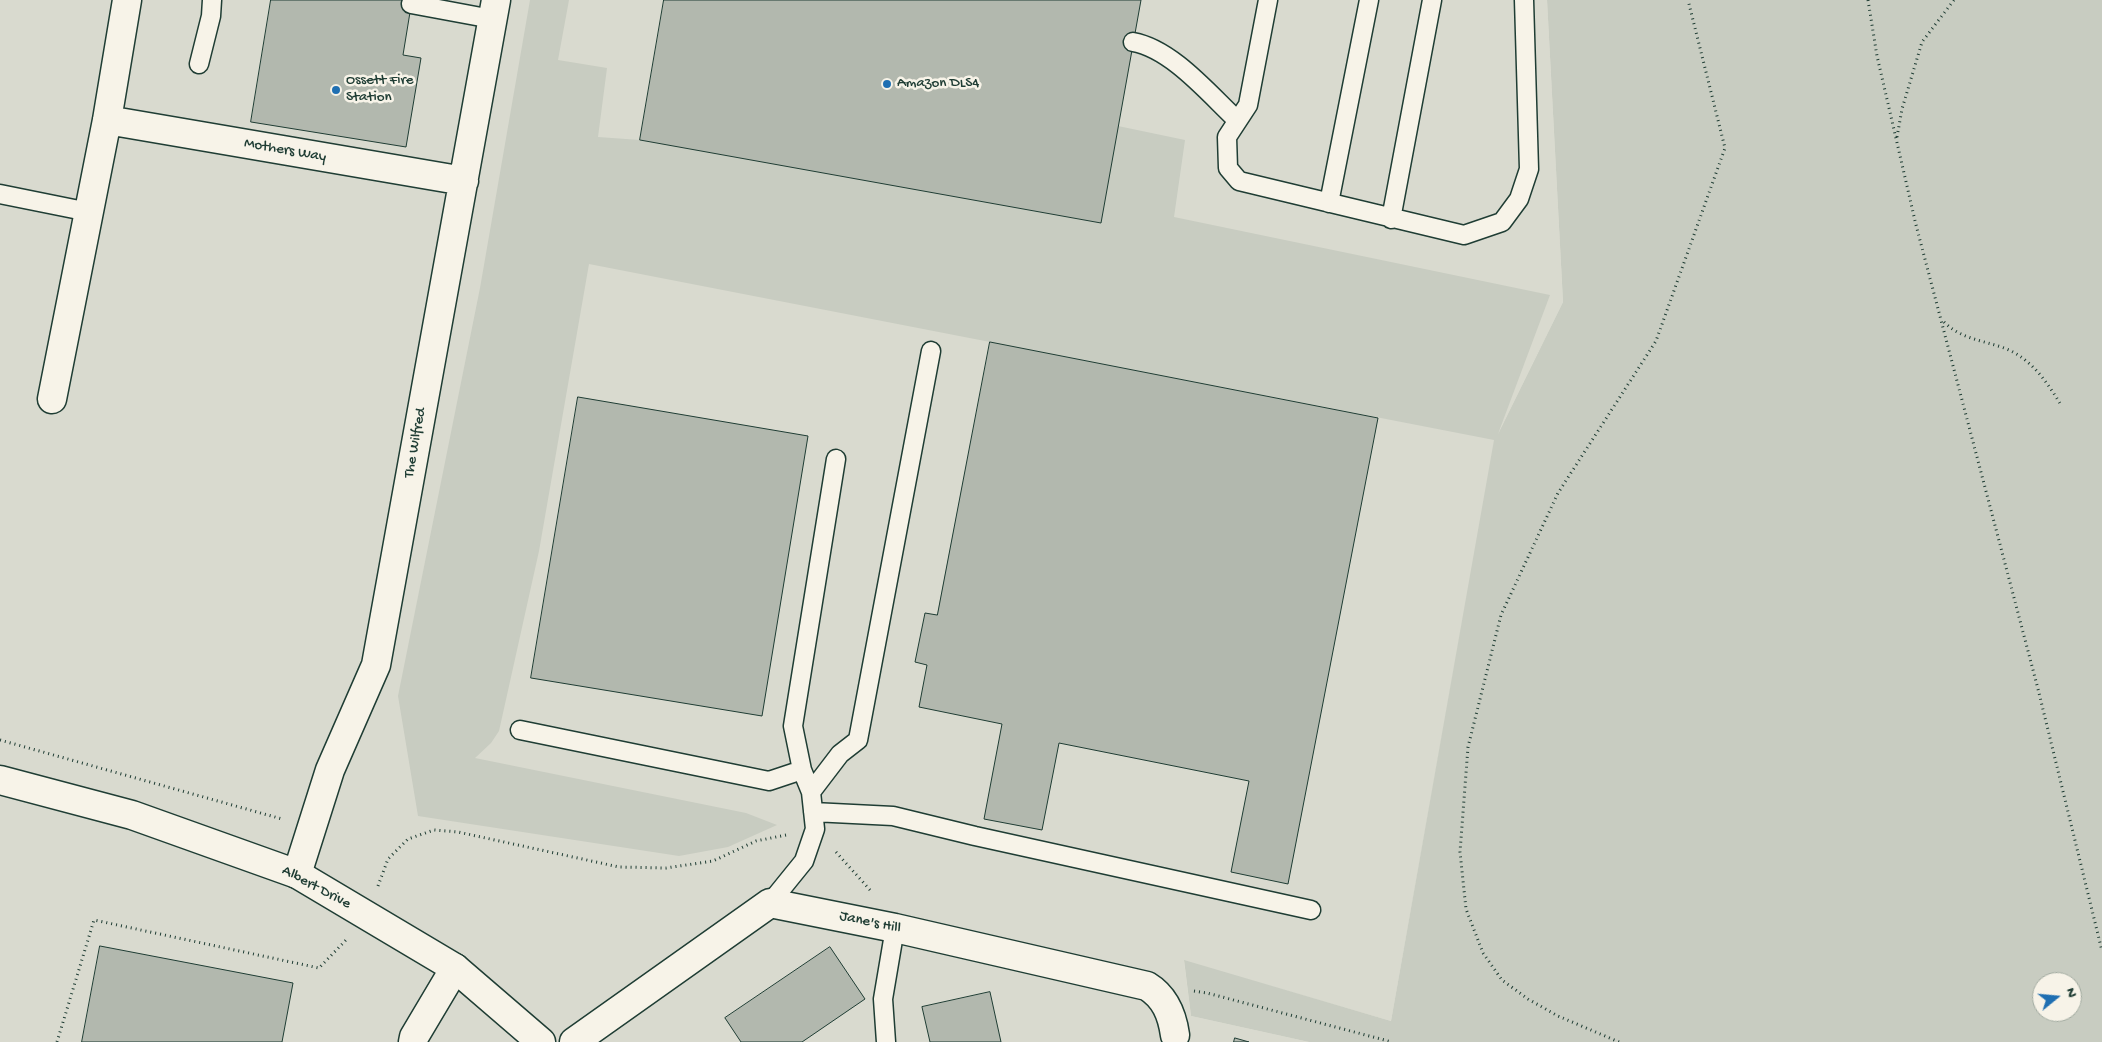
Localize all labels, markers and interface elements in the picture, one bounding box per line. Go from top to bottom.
place label: Ossett Fire Station [346,72,414,107]
place label: Amazon DLS4 [897,75,979,93]
marker: Amazon DLS4 [881,78,893,90]
marker: Ossett Fire Station [330,84,342,96]
street label: Mothers Way [243,135,327,167]
street label: The Wilfred [401,407,431,479]
street label: Albert Drive [278,862,354,914]
street label: Jane's Hill [838,908,902,938]
north arrow [2032,972,2082,1022]
text: N [2061,986,2080,1000]

